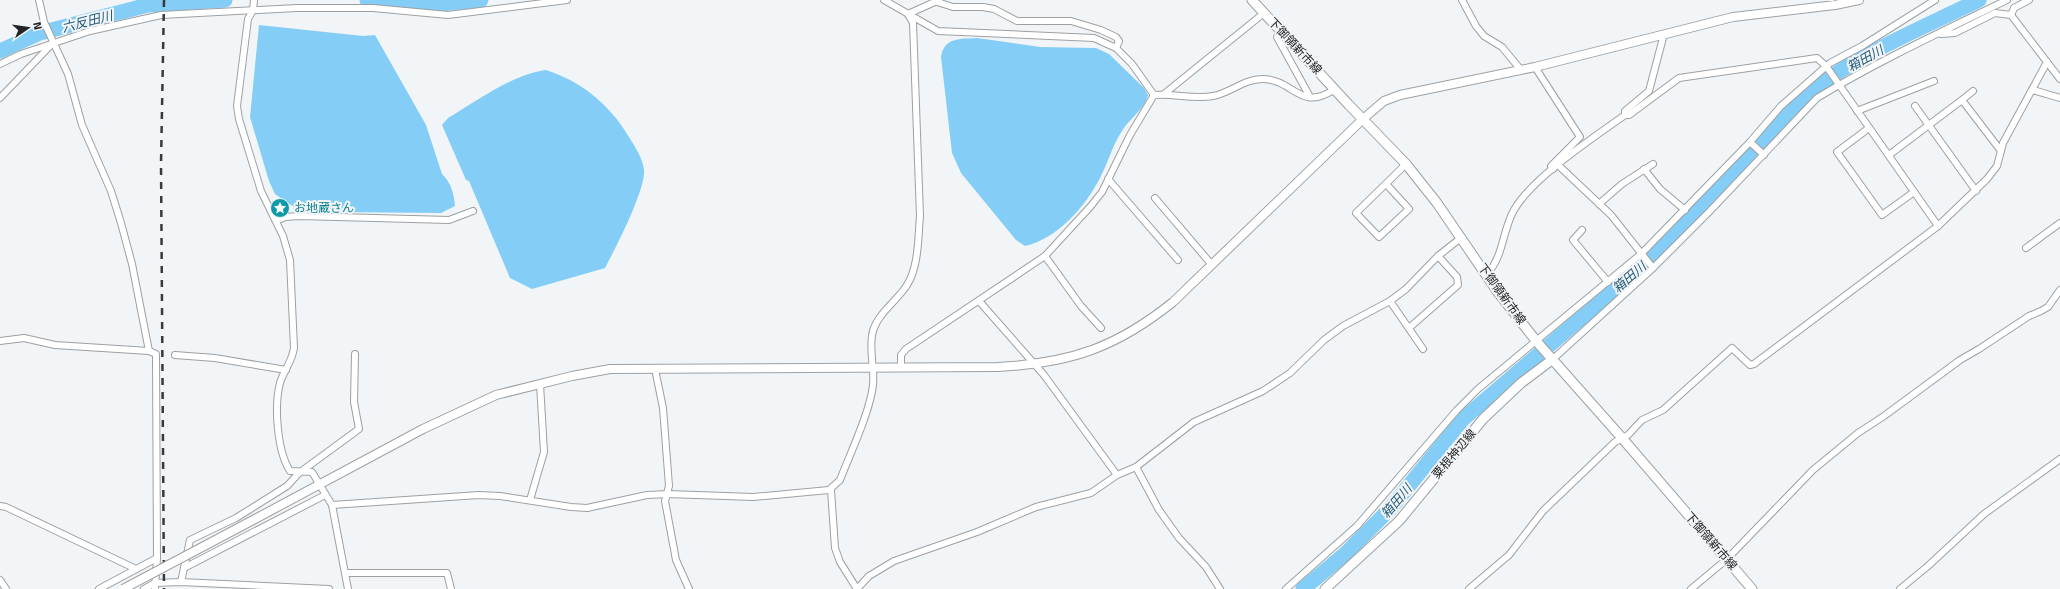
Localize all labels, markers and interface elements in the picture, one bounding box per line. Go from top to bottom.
water label: 六反田川 [59,5,117,37]
north arrow [8,8,48,48]
street label: 下御領新市線 [1264,13,1327,78]
text: N [29,20,46,31]
water label: 箱田川 [1843,39,1889,76]
place icon: お地蔵さん [269,197,291,219]
place label: お地蔵さん [294,198,354,217]
water label: 箱田川 [1608,255,1652,297]
street label: 下御領新市線 [1474,259,1531,328]
street label: 粟根神辺線 [1427,425,1480,483]
water label: 箱田川 [1376,478,1418,522]
street label: 下御領新市線 [1681,507,1742,574]

